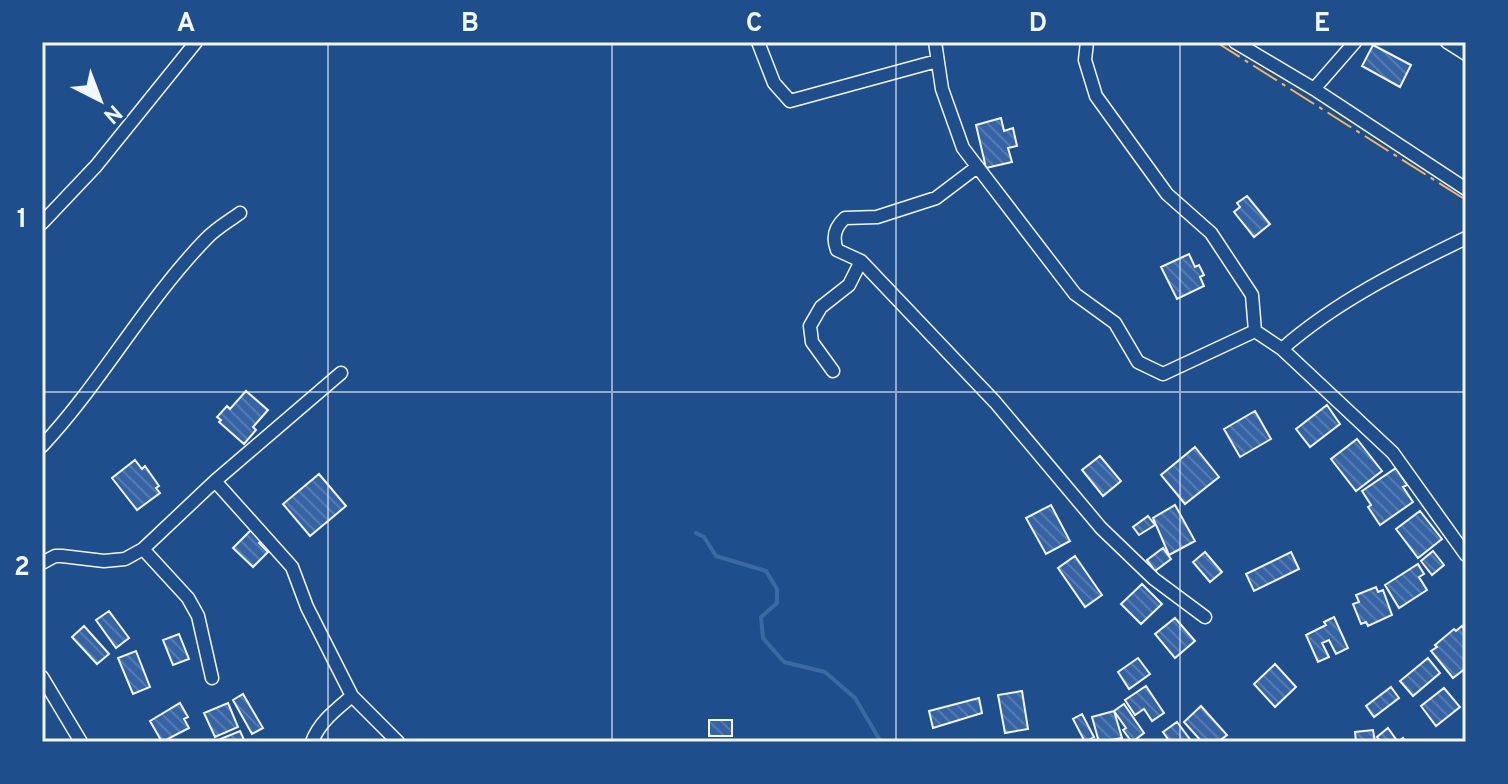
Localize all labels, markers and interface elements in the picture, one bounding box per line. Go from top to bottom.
text: A [177,8,195,41]
text: B [461,8,479,41]
text: C [746,8,762,41]
text: D [1029,8,1047,41]
text: E [1314,8,1330,41]
north arrow [60,60,140,140]
text: N [97,98,127,128]
text: 1 [17,204,27,237]
text: 2 [14,552,30,585]

